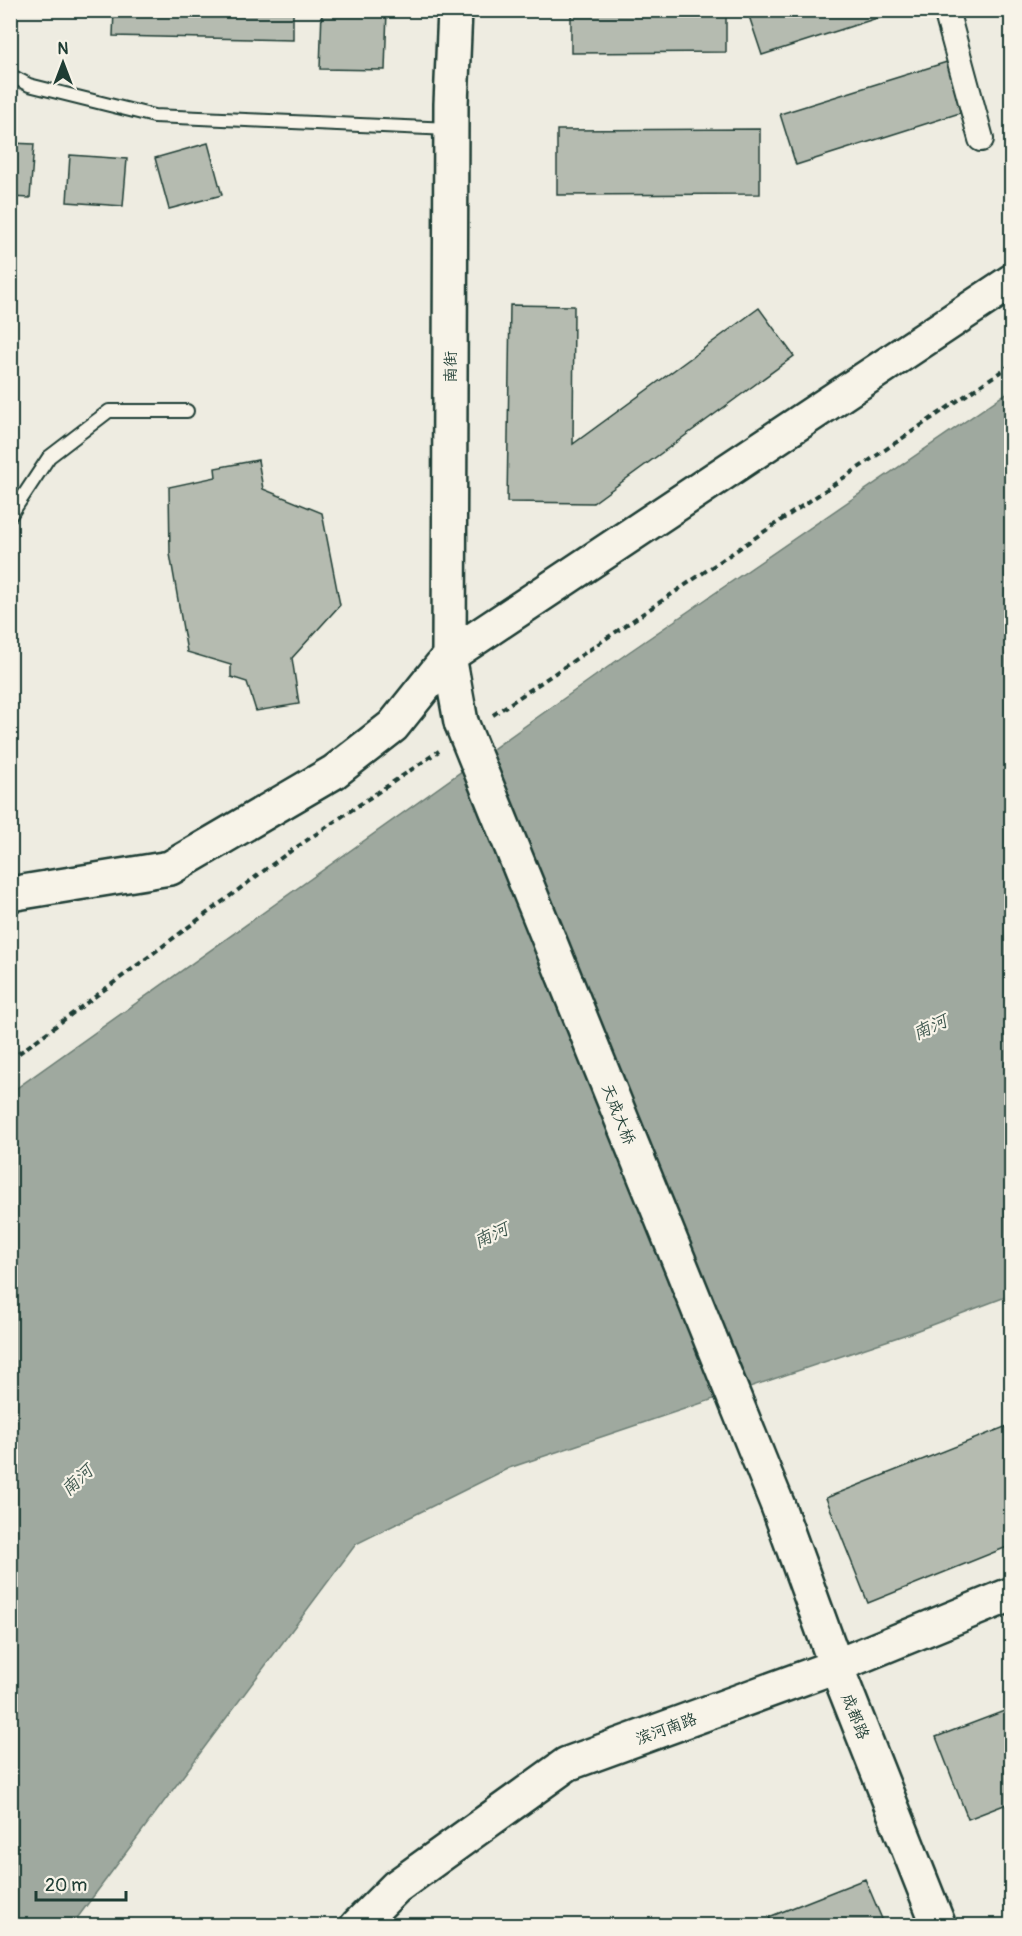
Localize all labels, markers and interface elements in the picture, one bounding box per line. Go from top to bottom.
north arrow [33,33,93,93]
text: N [58,39,69,59]
street label: 南街 [441,351,461,383]
water label: 南河 [909,1008,954,1045]
street label: 天成大桥 [597,1081,639,1148]
water label: 南河 [470,1216,515,1253]
water label: 南河 [56,1458,101,1501]
street label: 成都路 [837,1690,873,1742]
street label: 滨河南路 [633,1709,700,1749]
scale bar [36,1864,126,1902]
text: 20 m [45,1874,87,1897]

